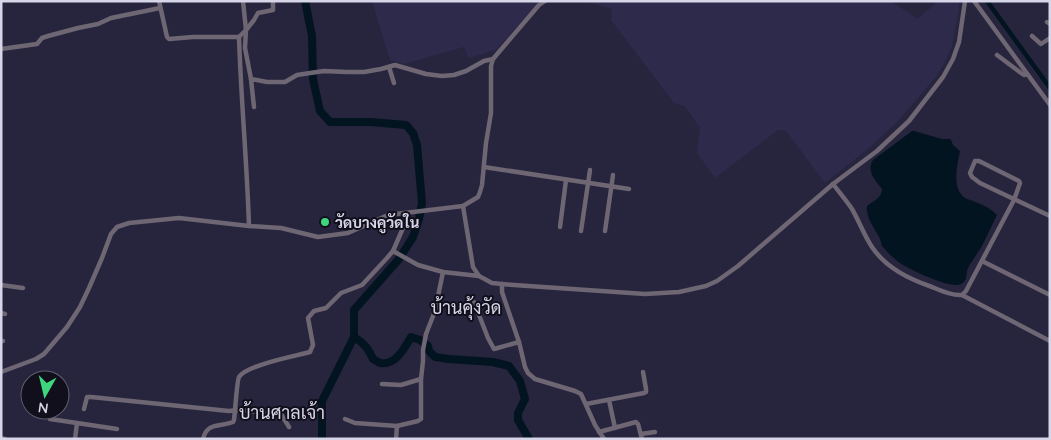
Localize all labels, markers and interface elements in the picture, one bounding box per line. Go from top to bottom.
place label: วัดบางคูวัดใน [335,213,420,234]
marker: วัดบางคูวัดใน [319,216,331,228]
district label: บ้านคุ้งวัด [431,296,501,320]
north arrow [20,370,70,420]
text: N [37,398,50,418]
district label: บ้านศาลเจ้า [239,401,325,424]

